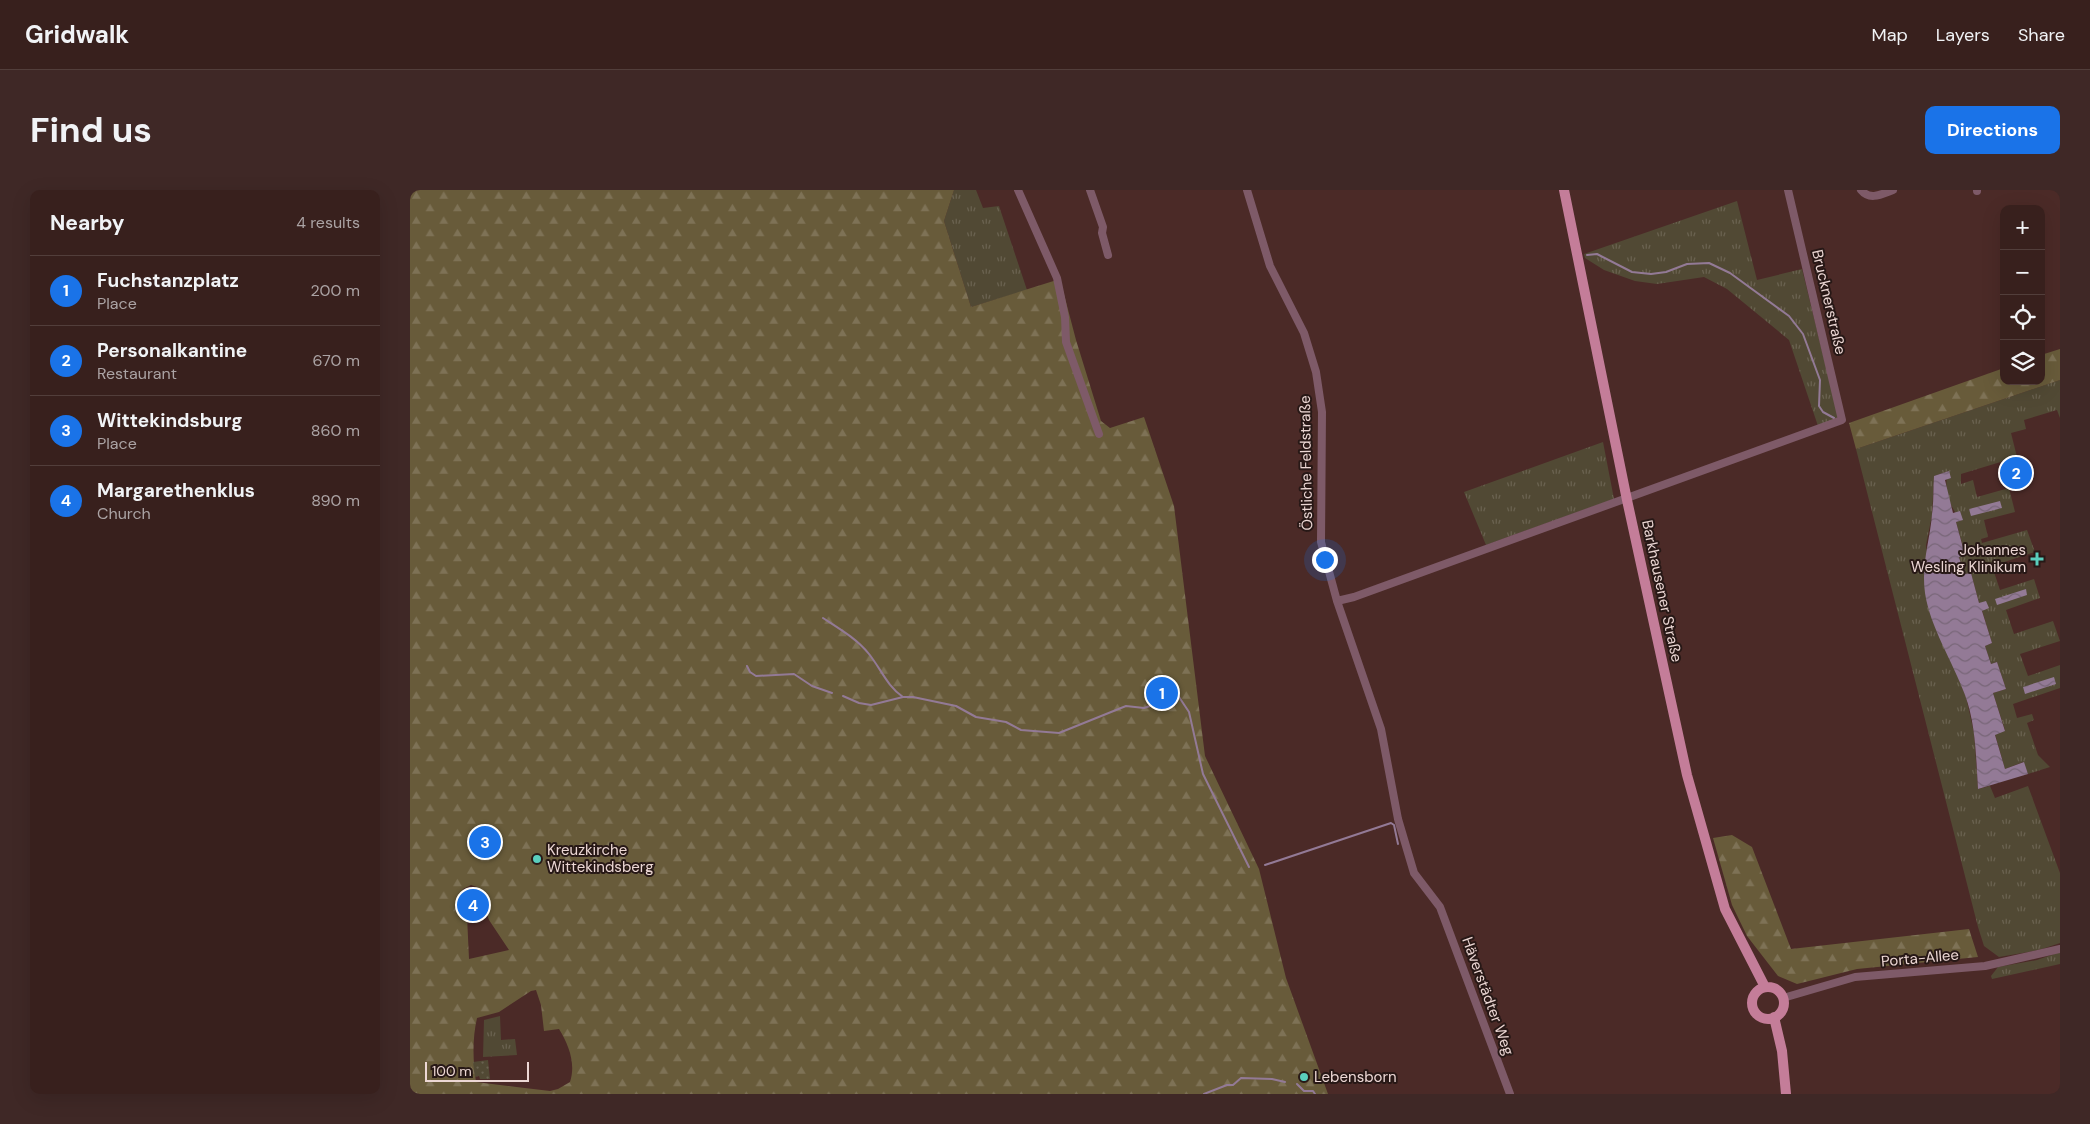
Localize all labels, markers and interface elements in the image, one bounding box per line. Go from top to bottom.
text: Gridwalk [25,19,129,50]
text: Map [1872,23,1908,47]
text: Layers [1936,23,1990,47]
text: Share [2018,23,2065,47]
button: Directions [1925,106,2060,154]
text: Find us [30,107,152,153]
map controls [2000,205,2045,385]
button: + [2000,205,2045,250]
text: Nearby [50,209,124,237]
text: 4 results [296,212,360,233]
street label: Brucknerstraße [1807,248,1851,356]
button: − [2000,250,2045,295]
text: Fuchstanzplatz [97,268,239,293]
text: 1 [63,280,69,301]
text: 200 m [311,280,360,301]
text: Place [97,293,137,314]
button: locate [2000,295,2045,340]
text: Personalkantine [97,338,247,363]
button: layers [2000,340,2045,385]
text: 2 [61,350,71,371]
text: 670 m [313,350,360,371]
text: Restaurant [97,363,177,384]
street label: Östliche Feldstraße [1295,395,1317,531]
text: Wittekindsburg [97,408,243,433]
text: 3 [61,420,71,441]
text: 860 m [311,420,360,441]
text: Place [97,433,137,454]
pin: 2 [2000,454,2032,492]
text: Margarethenklus [97,478,255,503]
text: 4 [61,490,71,511]
text: 890 m [311,490,360,511]
text: Church [97,503,151,524]
street label: Barkhausener Straße [1637,518,1687,664]
place label: Johannes Wesling Klinikum [1911,540,2026,577]
your location [1312,547,1338,573]
marker: Johannes Wesling Klinikum [2030,552,2044,566]
pin: 1 [1146,674,1178,712]
pin: 3 [469,823,501,861]
place label: Kreuzkirche Wittekindsberg [547,840,654,877]
marker: Kreuzkirche Wittekindsberg [531,853,543,865]
pin: 4 [457,886,489,924]
street label: Häverstädter Weg [1457,934,1519,1058]
street label: Porta-Allee [1880,945,1960,971]
scale bar [425,1059,529,1082]
text: 100 m [432,1062,472,1080]
place label: Lebensborn [1314,1067,1397,1087]
marker: Lebensborn [1298,1071,1310,1083]

